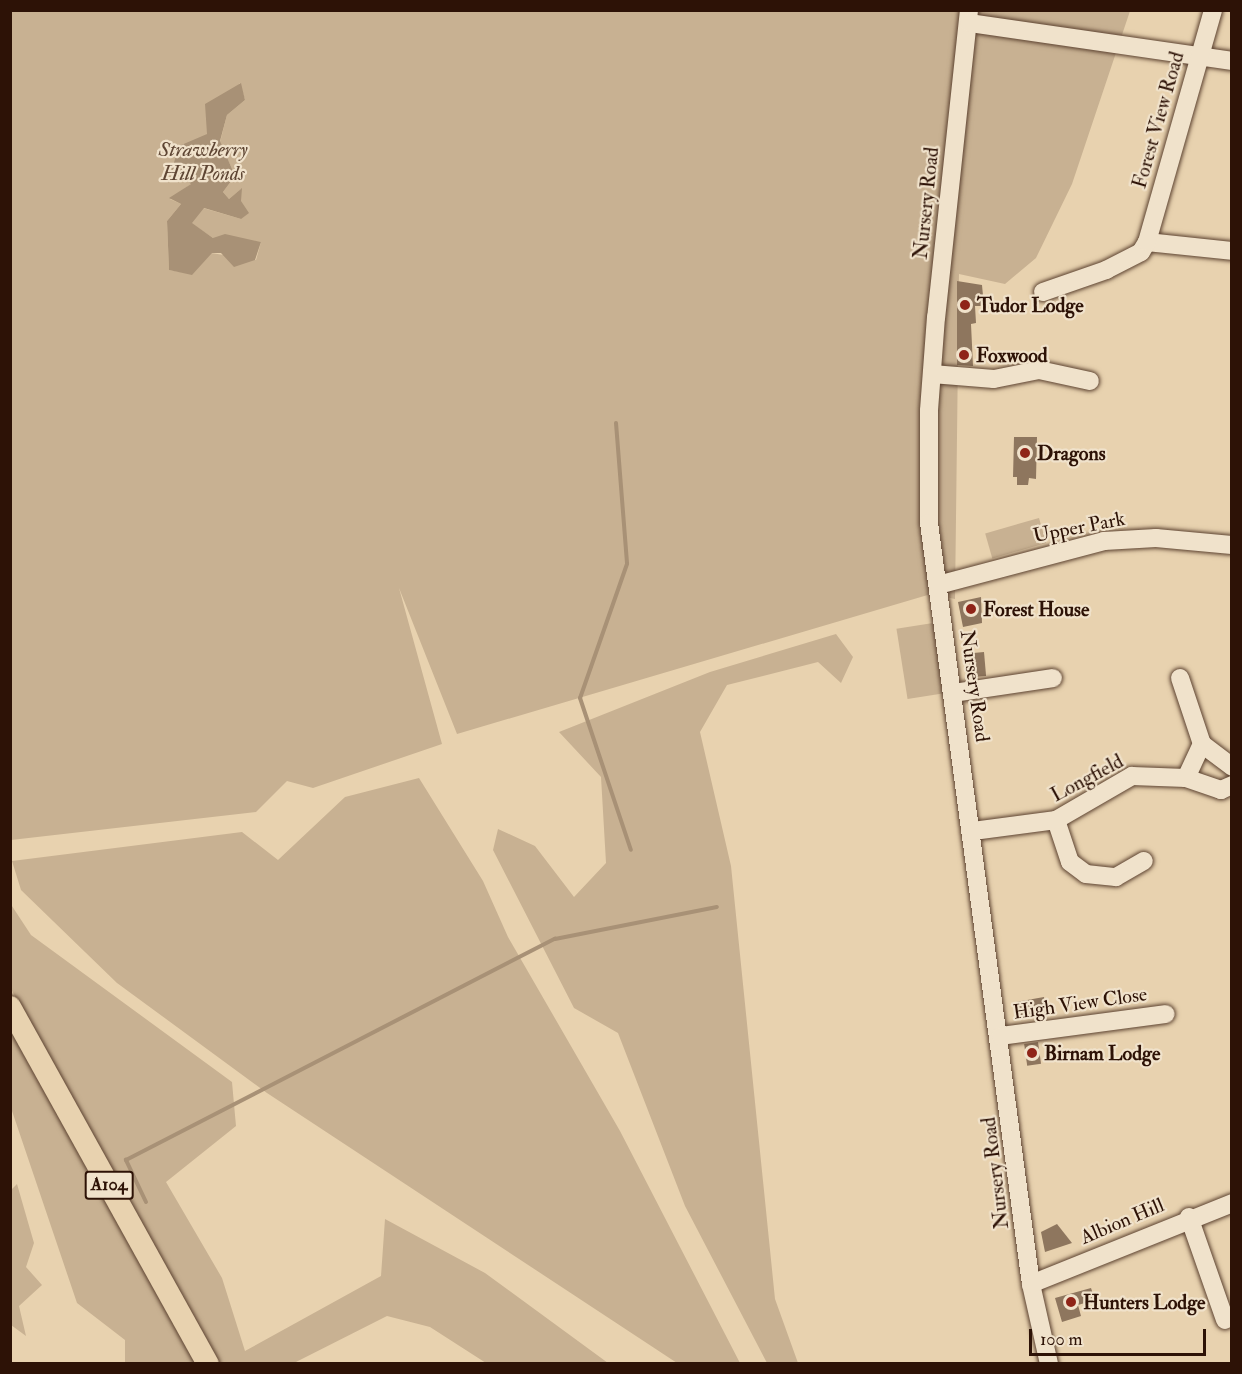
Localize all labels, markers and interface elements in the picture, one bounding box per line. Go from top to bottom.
street label: Forest View Road [1127,49,1189,191]
water label: Strawberry Hill Ponds [158,137,248,187]
street label: Nursery Road [908,146,944,260]
place label: Tudor Lodge [977,293,1084,317]
marker: Tudor Lodge [958,298,972,312]
place label: Foxwood [976,343,1048,367]
marker: Foxwood [957,348,971,362]
place label: Dragons [1037,441,1106,465]
marker: Dragons [1018,446,1032,460]
street label: Upper Park [1031,506,1127,548]
place label: Forest House [983,597,1089,621]
marker: Forest House [964,602,978,616]
street label: Nursery Road [955,629,995,743]
street label: Longfield [1047,749,1127,807]
street label: High View Close [1012,982,1148,1024]
place label: Birnam Lodge [1044,1041,1160,1065]
marker: Birnam Lodge [1025,1046,1039,1060]
street label: Nursery Road [976,1116,1014,1230]
road number: A104 [84,1170,134,1200]
street label: Albion Hill [1076,1193,1168,1249]
place label: Hunters Lodge [1083,1290,1205,1314]
marker: Hunters Lodge [1064,1295,1078,1309]
scale bar [1032,1317,1209,1355]
text: 100 m [1040,1328,1083,1351]

